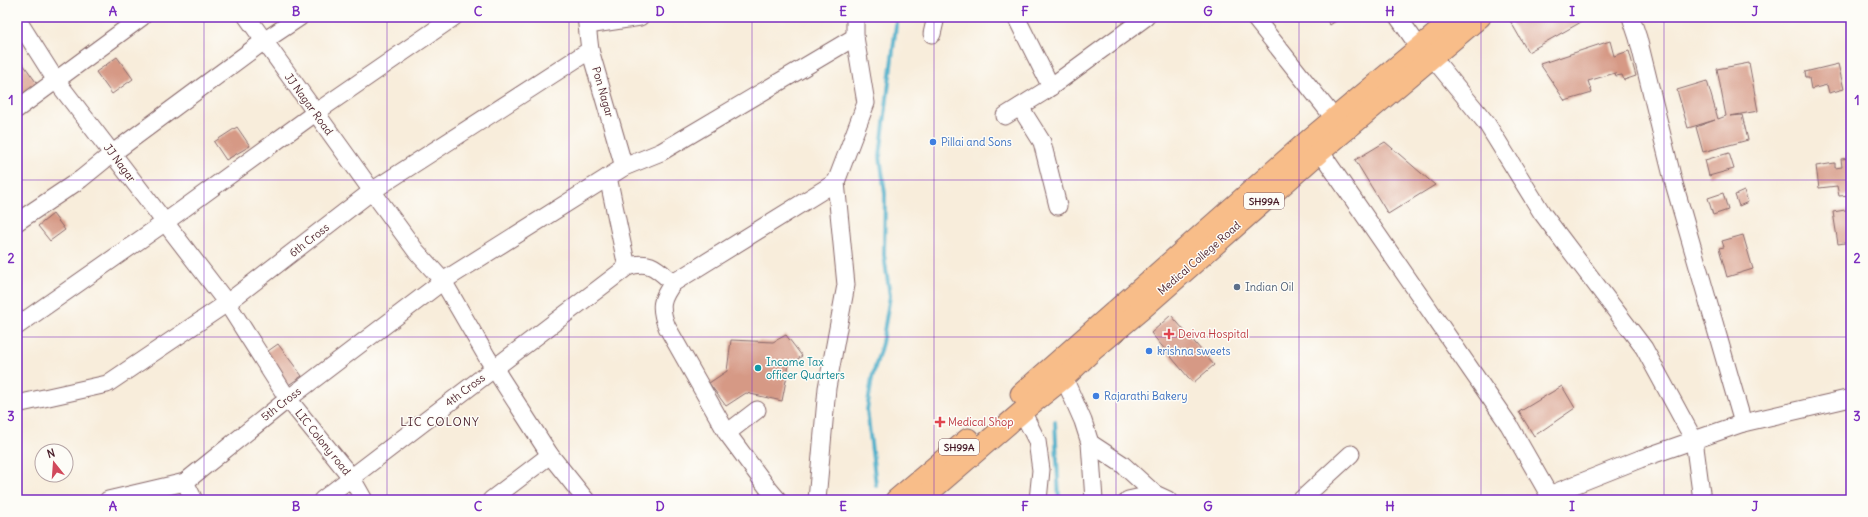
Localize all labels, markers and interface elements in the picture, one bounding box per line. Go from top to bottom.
text: A [109,3,118,20]
text: B [292,3,301,20]
text: C [474,3,483,20]
text: D [655,3,665,20]
text: E [839,3,847,20]
text: F [1021,3,1029,20]
text: G [1203,3,1213,20]
text: H [1385,3,1395,20]
text: I [1569,3,1575,20]
text: J [1752,3,1759,20]
street label: Pon Nagar [589,65,617,120]
street label: JJ Nagar Road [282,70,336,138]
text: 1 [8,92,14,109]
text: 1 [1854,92,1860,109]
place label: Pillai and Sons [941,135,1012,149]
marker: Pillai and Sons [928,137,938,147]
street label: JJ Nagar [101,141,139,185]
road number: SH99A [1244,193,1284,209]
street label: Medical College Road [1155,218,1244,298]
street label: 6th Cross [286,220,332,260]
text: 2 [7,250,15,267]
text: 2 [1853,250,1861,267]
place label: Indian Oil [1245,280,1294,294]
marker: Indian Oil [1232,282,1242,292]
place label: Deiva Hospital [1178,327,1249,341]
marker: Deiva Hospital [1163,328,1175,340]
place label: krishna sweets [1157,344,1230,358]
marker: krishna sweets [1144,346,1154,356]
place label: Income Tax officer Quarters [766,355,845,382]
marker: Income Tax officer Quarters [753,363,763,373]
street label: 4th Cross [442,370,488,410]
street label: 5th Cross [258,384,304,424]
place label: Rajarathi Bakery [1104,389,1187,403]
marker: Rajarathi Bakery [1091,391,1101,401]
street label: LIC Colony road [292,406,354,478]
text: 3 [7,408,15,425]
text: 3 [1853,408,1861,425]
district label: LIC COLONY [400,414,480,429]
place label: Medical Shop [948,415,1014,429]
marker: Medical Shop [935,417,945,427]
road number: SH99A [939,439,979,455]
north arrow [34,443,74,483]
text: N [45,446,57,461]
text: A [109,498,118,515]
text: B [292,498,301,515]
text: C [474,498,483,515]
text: D [655,498,665,515]
text: E [839,498,847,515]
text: F [1021,498,1029,515]
text: G [1203,498,1213,515]
text: H [1385,498,1395,515]
text: I [1569,498,1575,515]
text: J [1752,498,1759,515]

